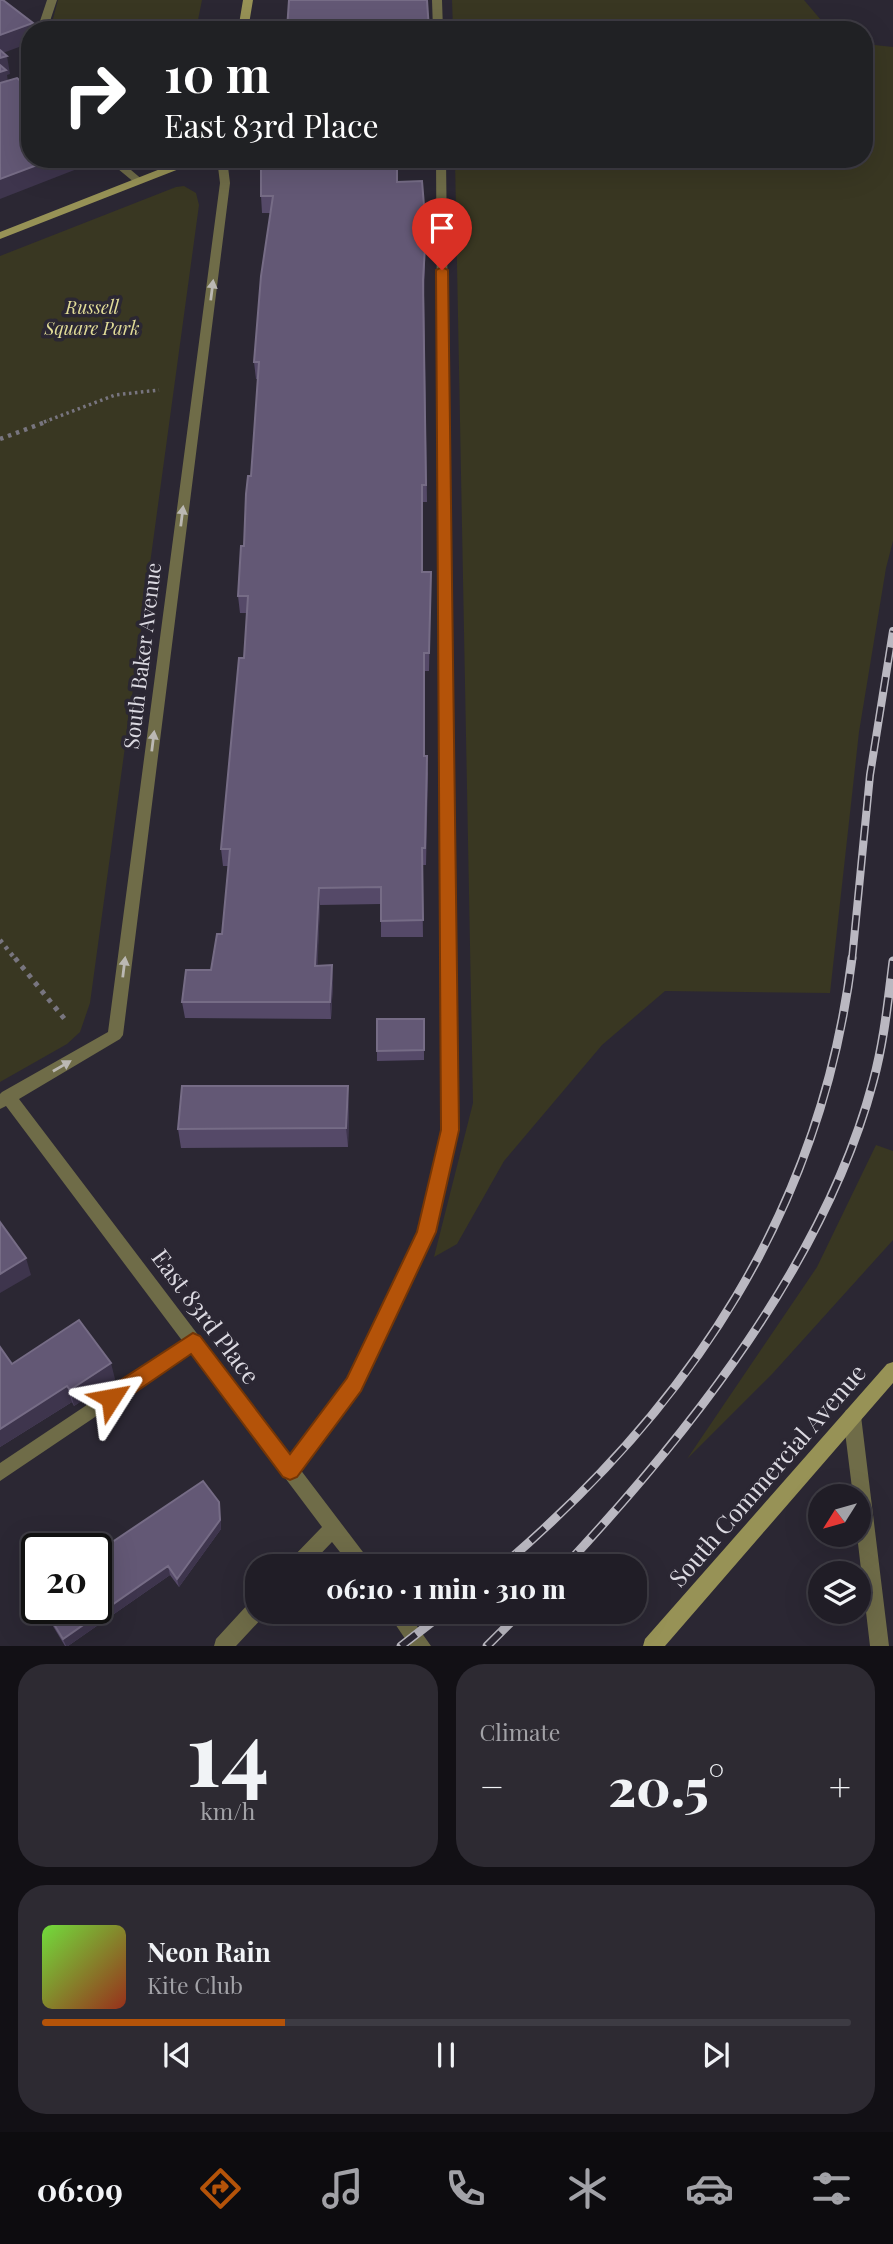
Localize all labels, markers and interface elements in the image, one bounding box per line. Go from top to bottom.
text: 10 m [164,40,270,105]
icon: right [49,49,140,140]
text: East 83rd Place [164,103,379,146]
pin [412,198,472,270]
icon: arrive [423,209,461,247]
one-way arrow [206,279,217,301]
park label: Russell Square Park [43,295,140,340]
one-way arrow [177,505,188,527]
street label: South Baker Avenue [116,561,166,751]
one-way arrow [148,730,159,752]
one-way arrow [118,956,129,978]
one-way arrow [52,1060,71,1072]
street label: East 83rd Place [145,1242,268,1390]
street label: South Commercial Avenue [661,1357,872,1593]
position arrow [74,1361,148,1435]
north arrow [808,1484,872,1547]
map controls [808,1484,871,1624]
speed limit sign: 20 [21,1533,112,1624]
button: layers [808,1561,871,1624]
text: 06:10 · 1 min · 310 m [326,1571,566,1606]
text: 14 [186,1689,269,1810]
text: Climate [480,1716,560,1747]
text: 20.5° [608,1751,724,1820]
text: − [480,1760,504,1811]
text: + [829,1760,851,1811]
text: km/h [200,1795,255,1826]
text: Neon Rain [147,1934,271,1969]
text: Kite Club [147,1969,243,2000]
icon: previous [158,2036,196,2074]
icon: pause [427,2036,465,2074]
icon: next [697,2036,735,2074]
icon: directions [196,2164,245,2213]
icon: music [318,2164,367,2213]
icon: phone [441,2164,490,2213]
icon: climate [563,2164,612,2213]
icon: car [685,2164,734,2213]
icon: filters [807,2164,856,2213]
text: 06:09 [37,2167,123,2210]

